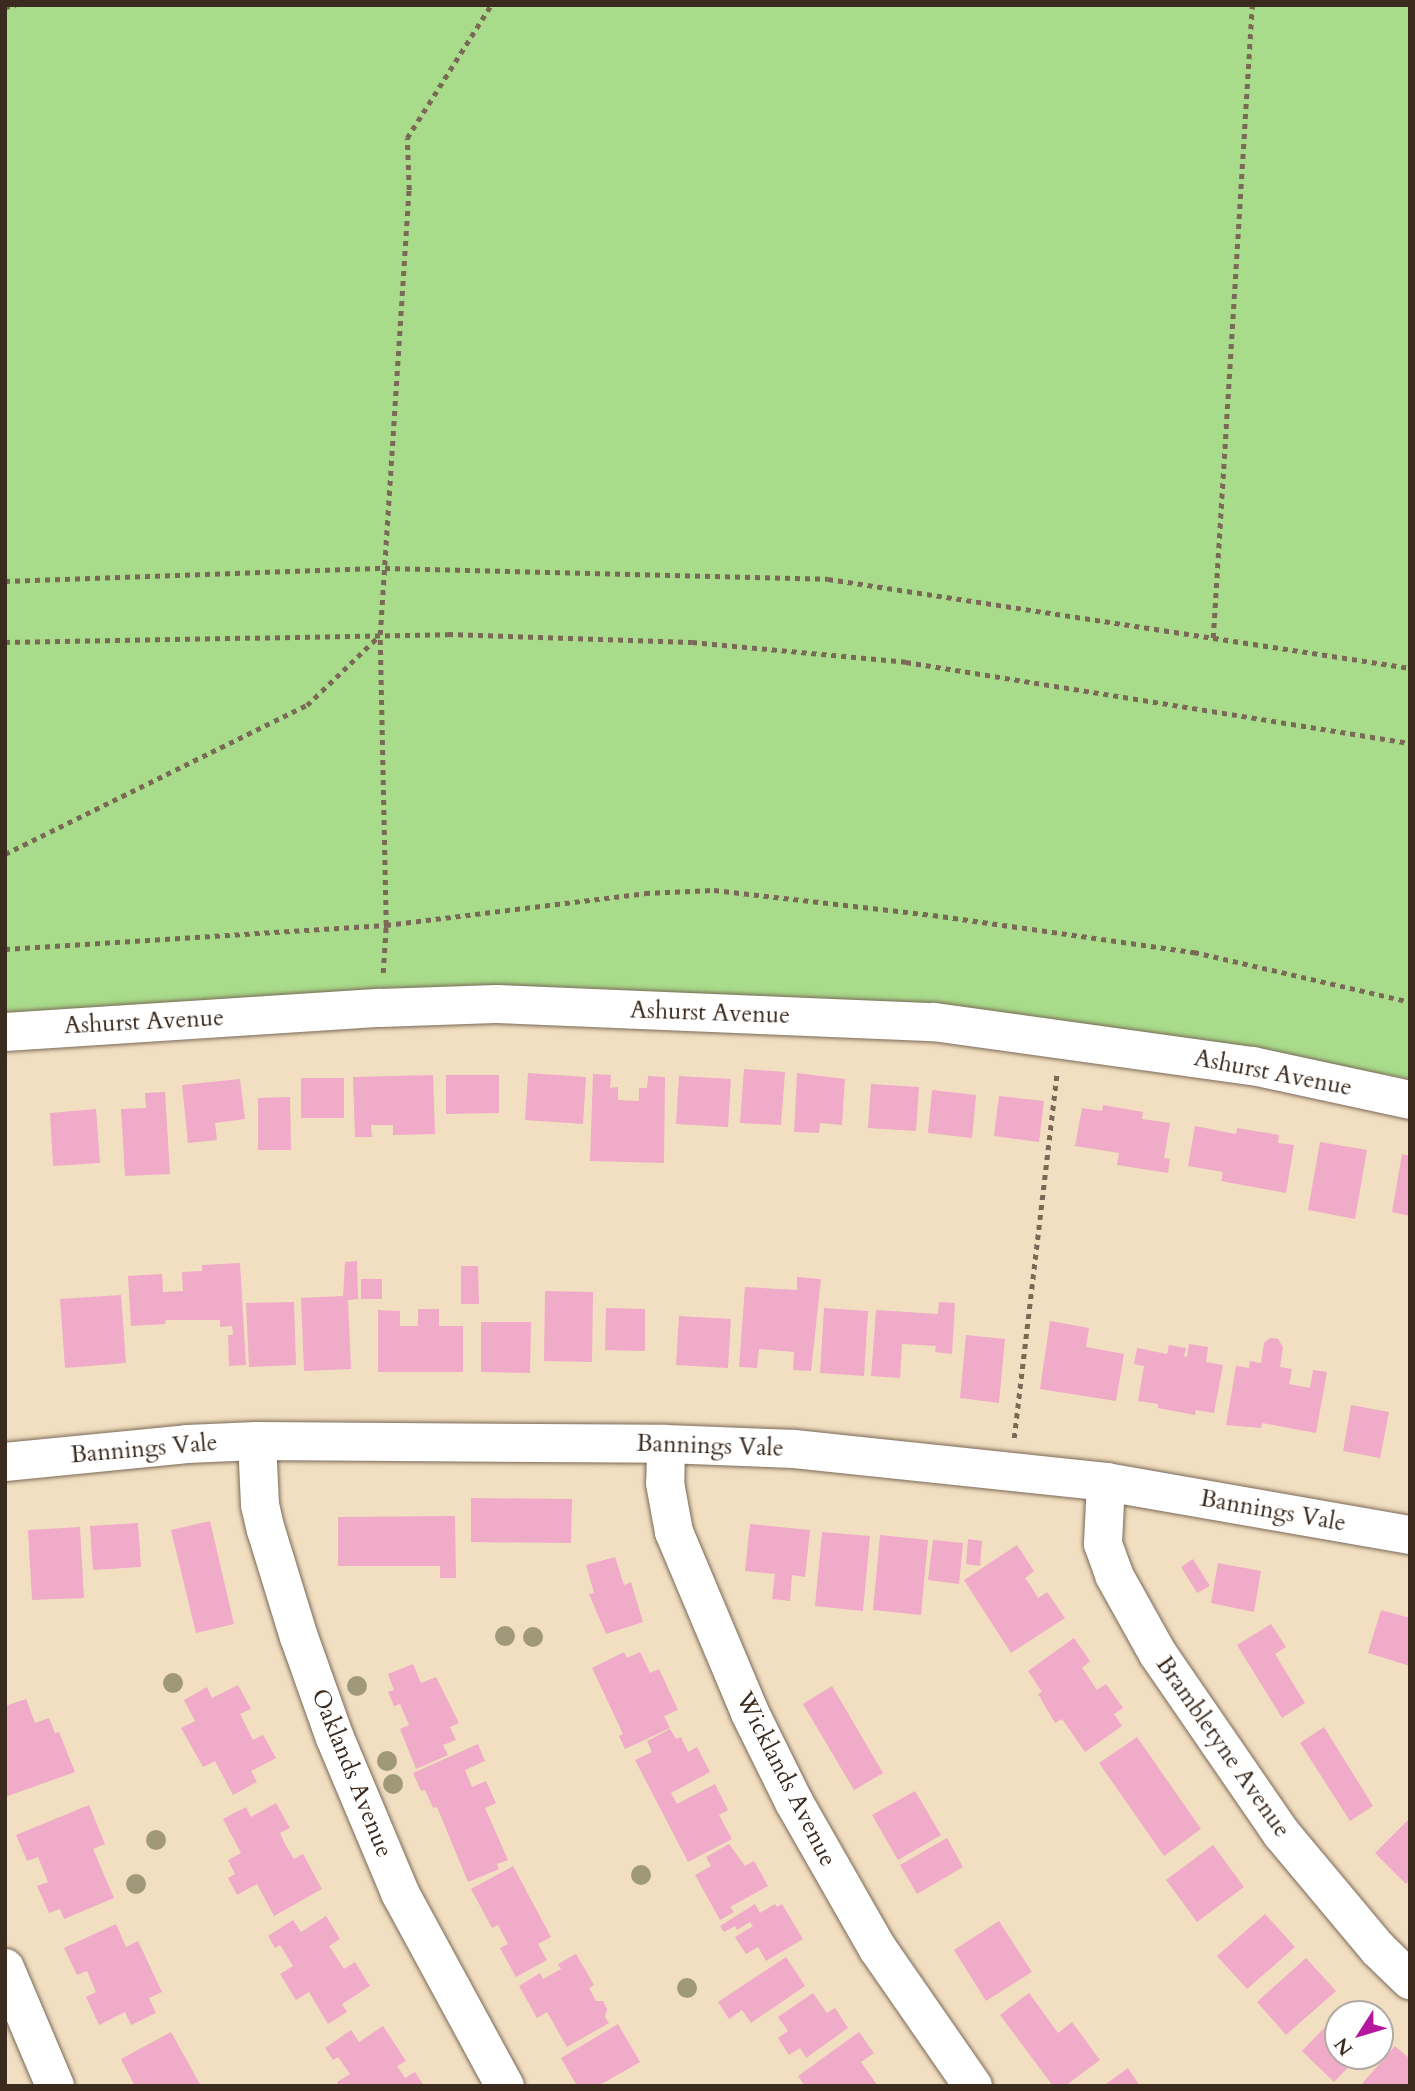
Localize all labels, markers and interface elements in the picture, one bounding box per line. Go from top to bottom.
street label: Ashurst Avenue [630,996,790,1030]
street label: Ashurst Avenue [63,1003,225,1041]
street label: Ashurst Avenue [1192,1044,1354,1102]
street label: Bannings Vale [69,1428,219,1470]
street label: Bannings Vale [636,1429,784,1463]
street label: Bannings Vale [1198,1484,1348,1538]
street label: Brambletyne Avenue [1150,1651,1296,1843]
street label: Oaklands Avenue [305,1685,399,1861]
street label: Wicklands Avenue [730,1687,842,1871]
north arrow [1324,2000,1394,2070]
text: N [1328,2032,1359,2061]

